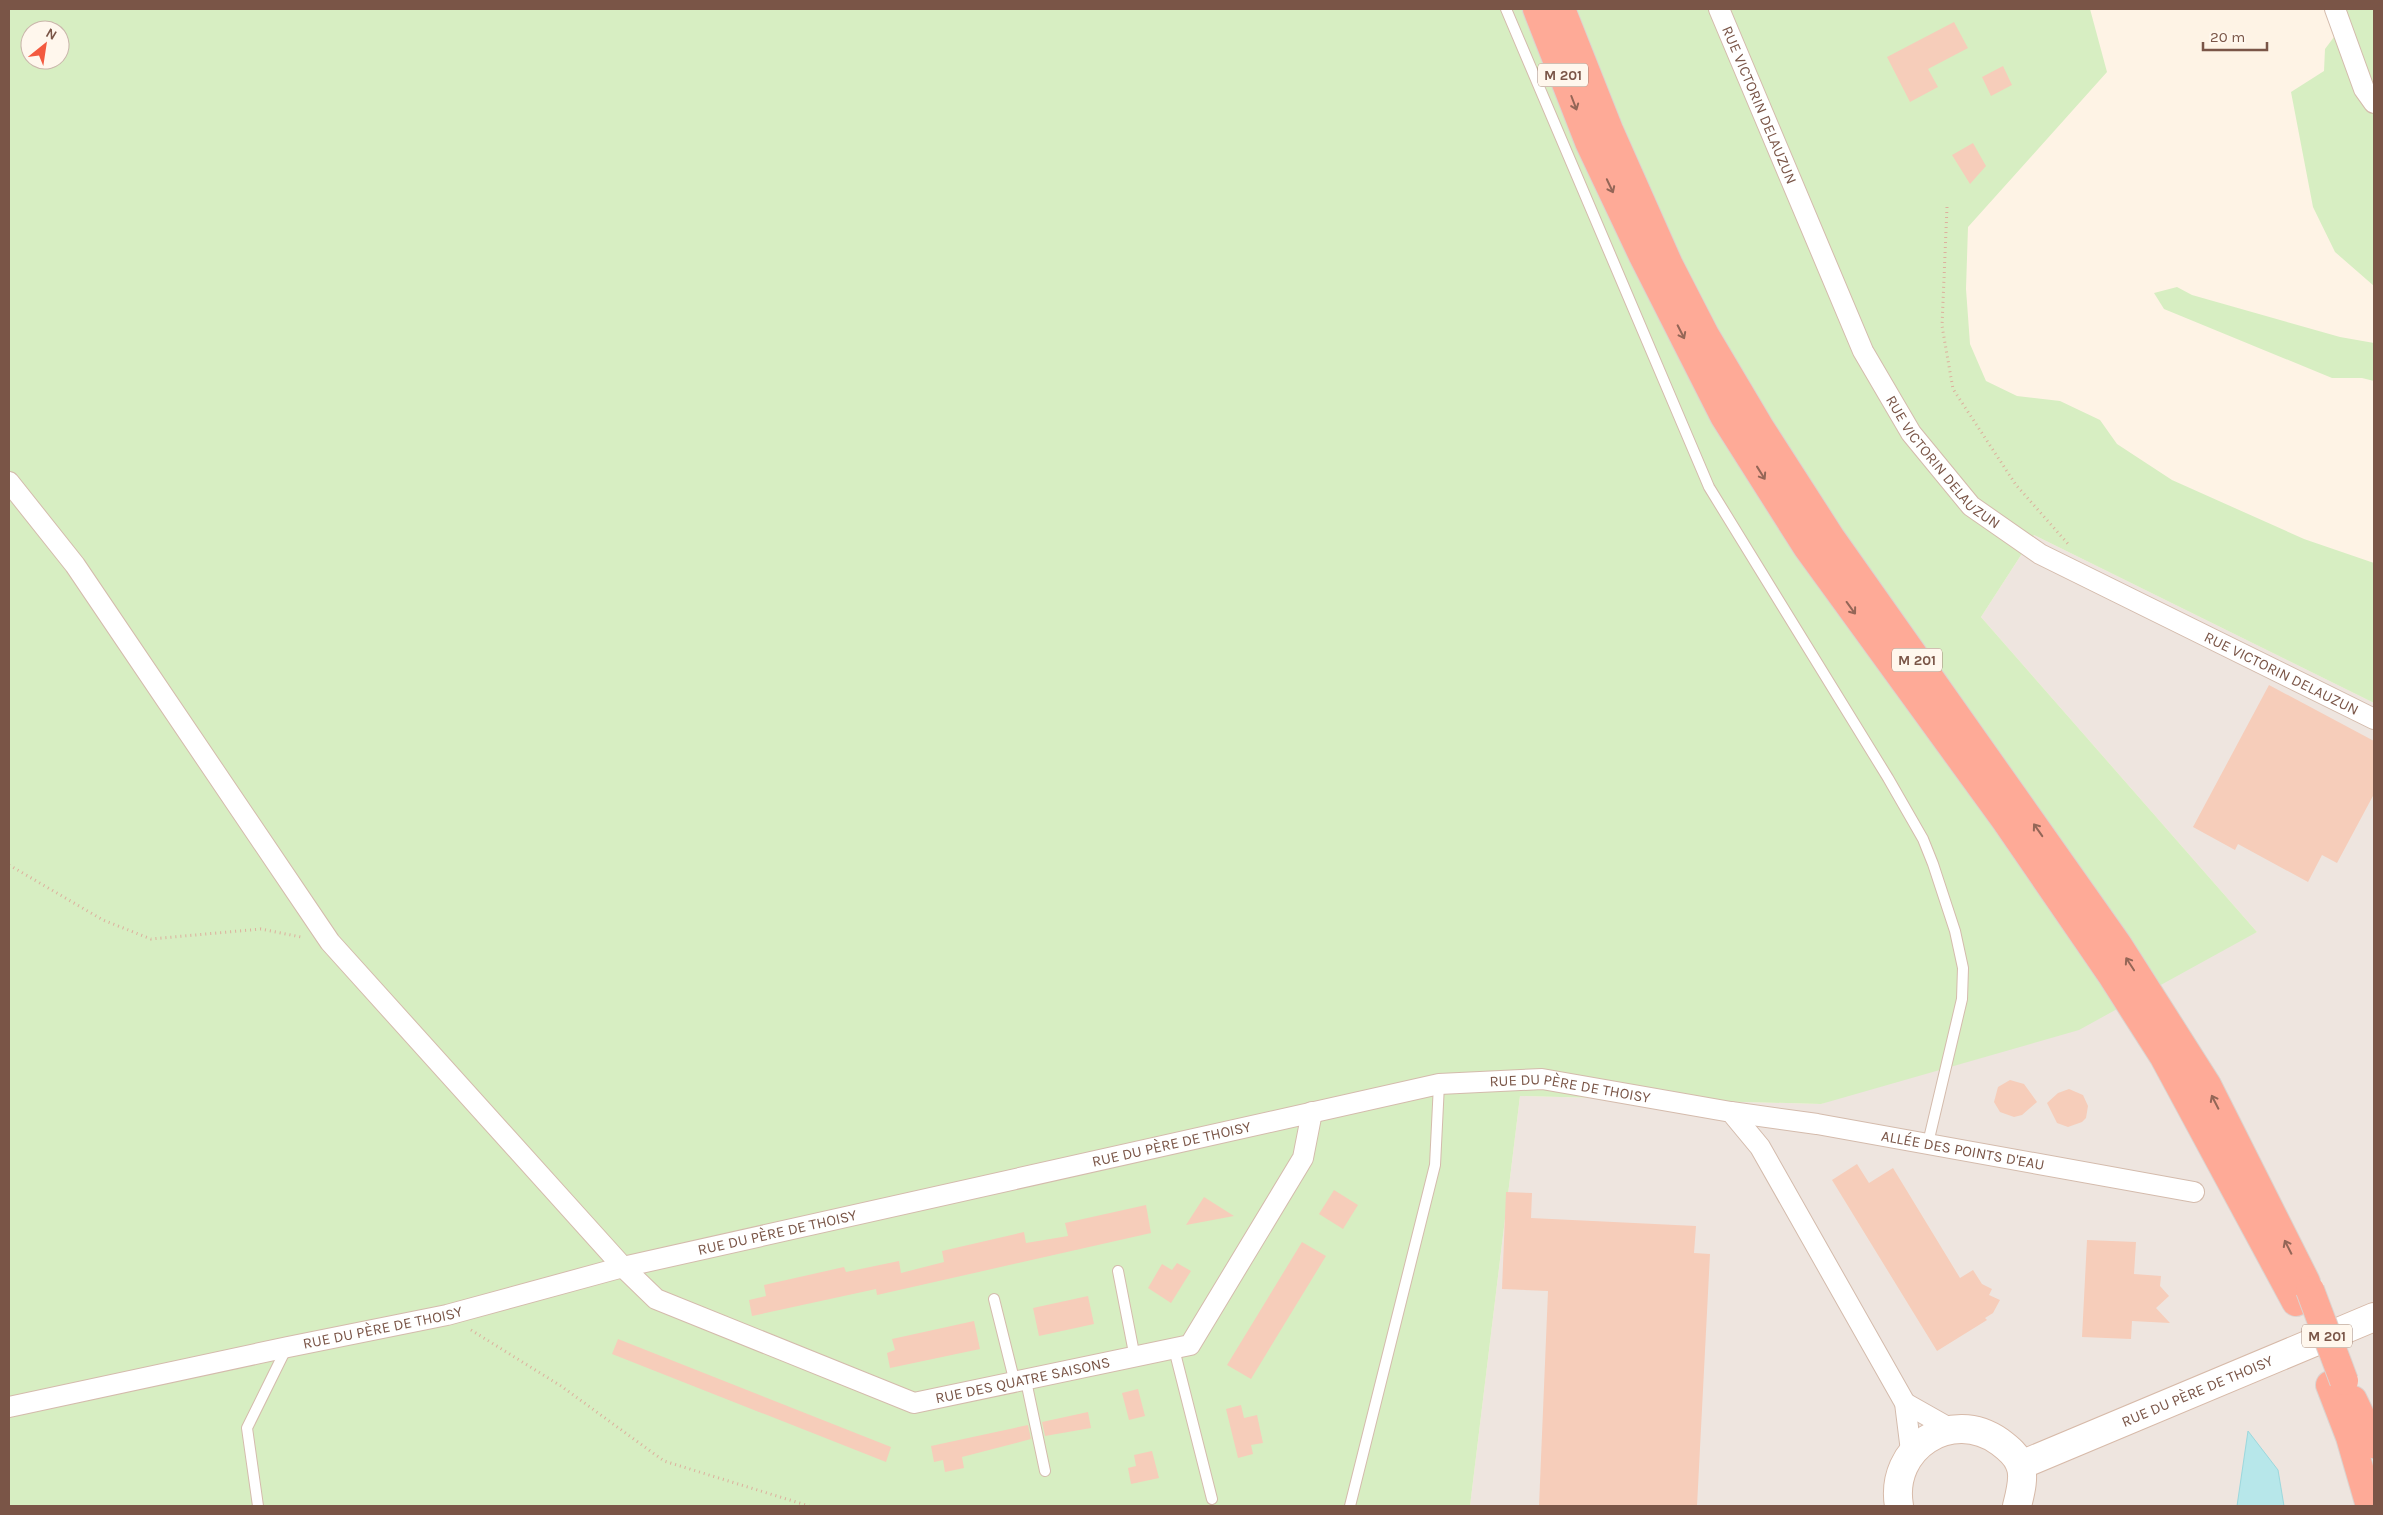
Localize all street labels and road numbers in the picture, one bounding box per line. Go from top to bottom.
street label: RUE VICTORIN DELAUZUN [1718,23,1801,187]
road number: M 201 [1538,64,1588,86]
street label: RUE VICTORIN DELAUZUN [1882,392,2004,532]
street label: RUE VICTORIN DELAUZUN [2201,628,2362,719]
road number: M 201 [1892,648,1942,672]
street label: RUE DU PÈRE DE THOISY [1489,1070,1653,1107]
street label: RUE DU PÈRE DE THOISY [1090,1117,1253,1171]
street label: ALLÉE DES POINTS D'EAU [1880,1127,2046,1174]
street label: RUE DU PÈRE DE THOISY [696,1206,859,1259]
street label: RUE DU PÈRE DE THOISY [301,1302,465,1353]
road number: M 201 [2302,1324,2352,1348]
street label: RUE DU PÈRE DE THOISY [2119,1351,2276,1431]
street label: RUE DES QUATRE SAISONS [934,1353,1112,1407]

